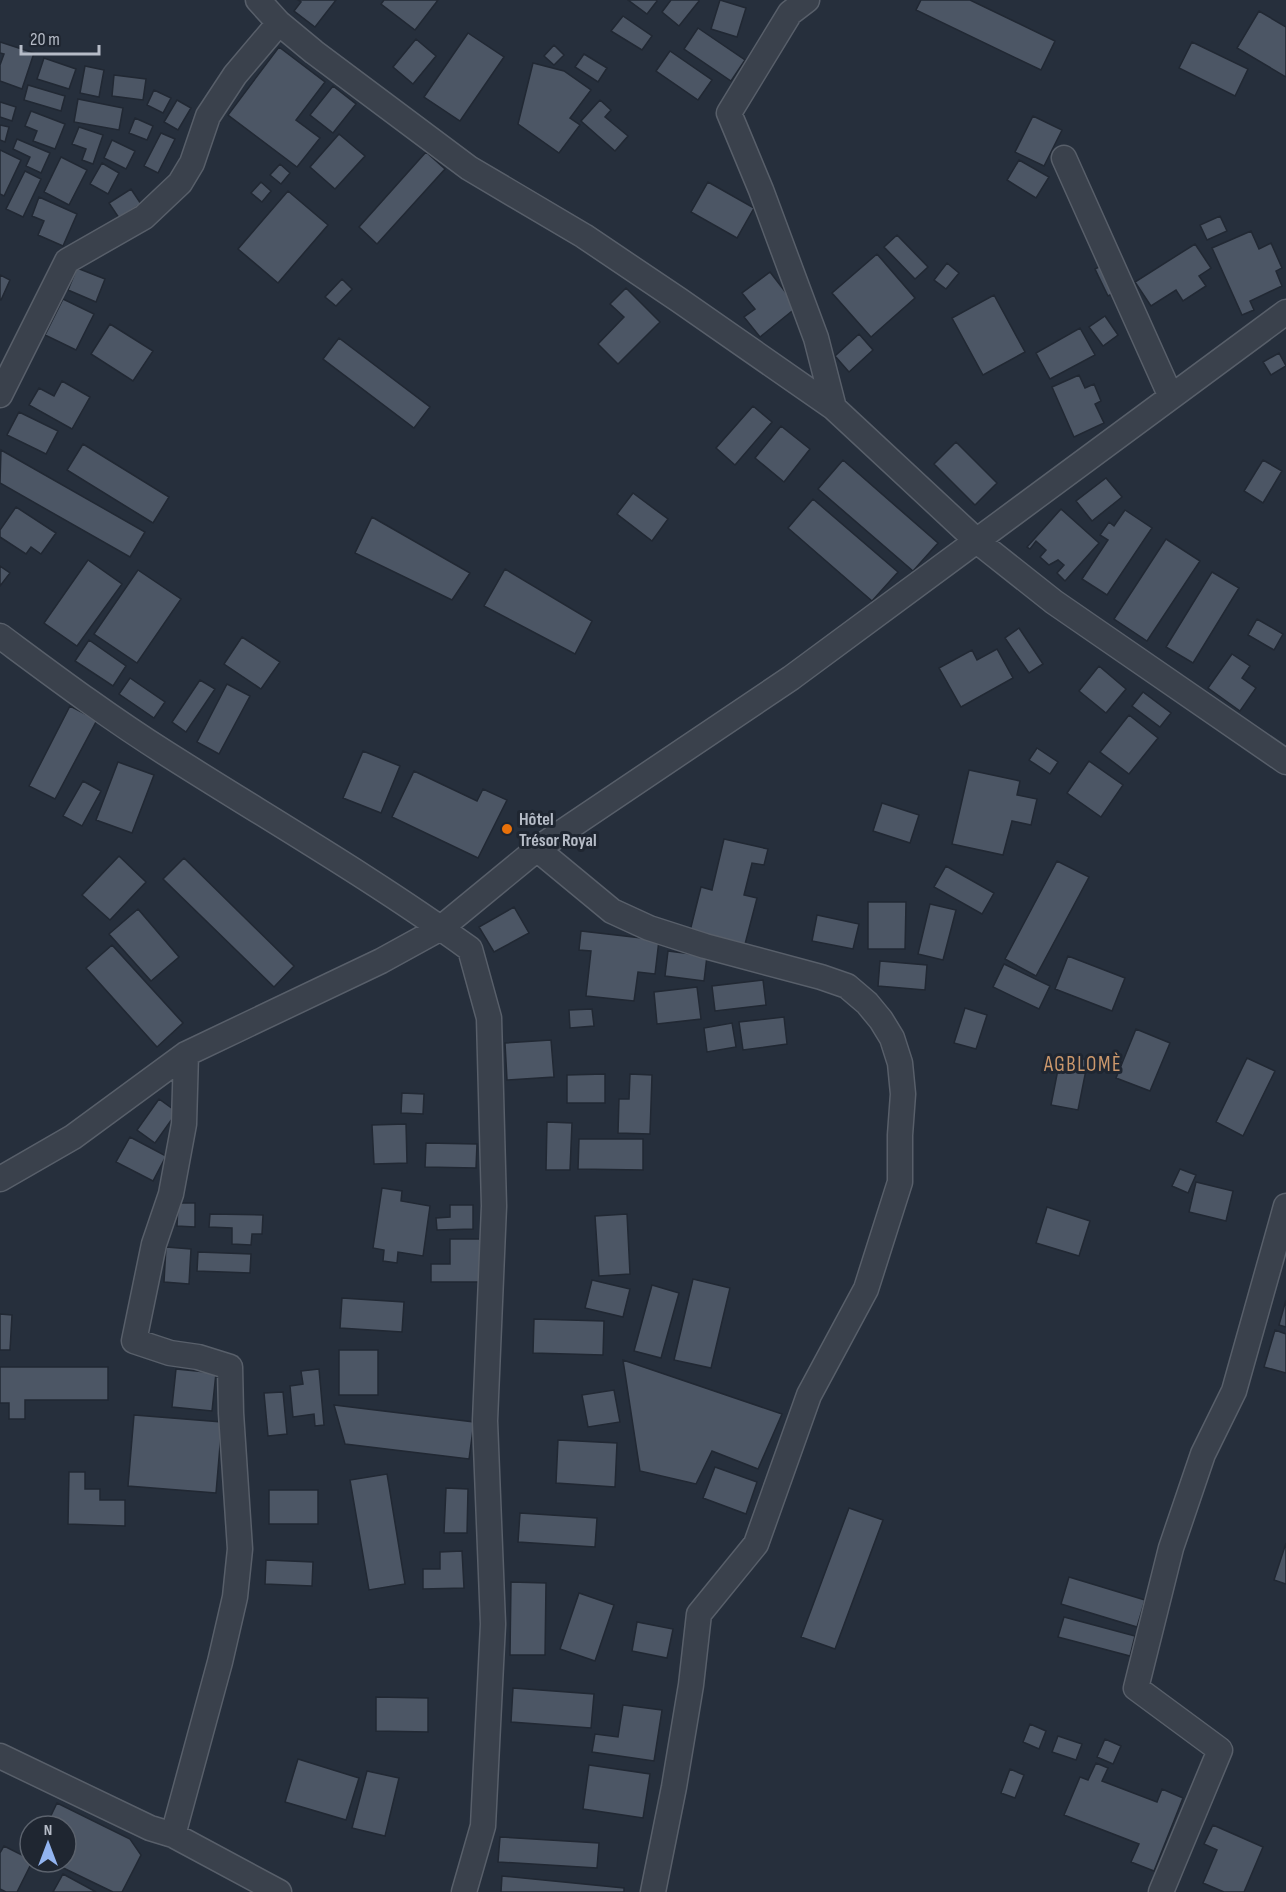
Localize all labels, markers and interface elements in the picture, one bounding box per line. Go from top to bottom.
scale bar [21,18,99,56]
text: 20 m [30,29,60,50]
place label: Hôtel Trésor Royal [519,809,597,851]
marker: Hôtel Trésor Royal [500,822,514,836]
district label: AGBLOMÈ [1043,1052,1122,1077]
north arrow [18,1814,78,1874]
text: N [44,1821,52,1840]

